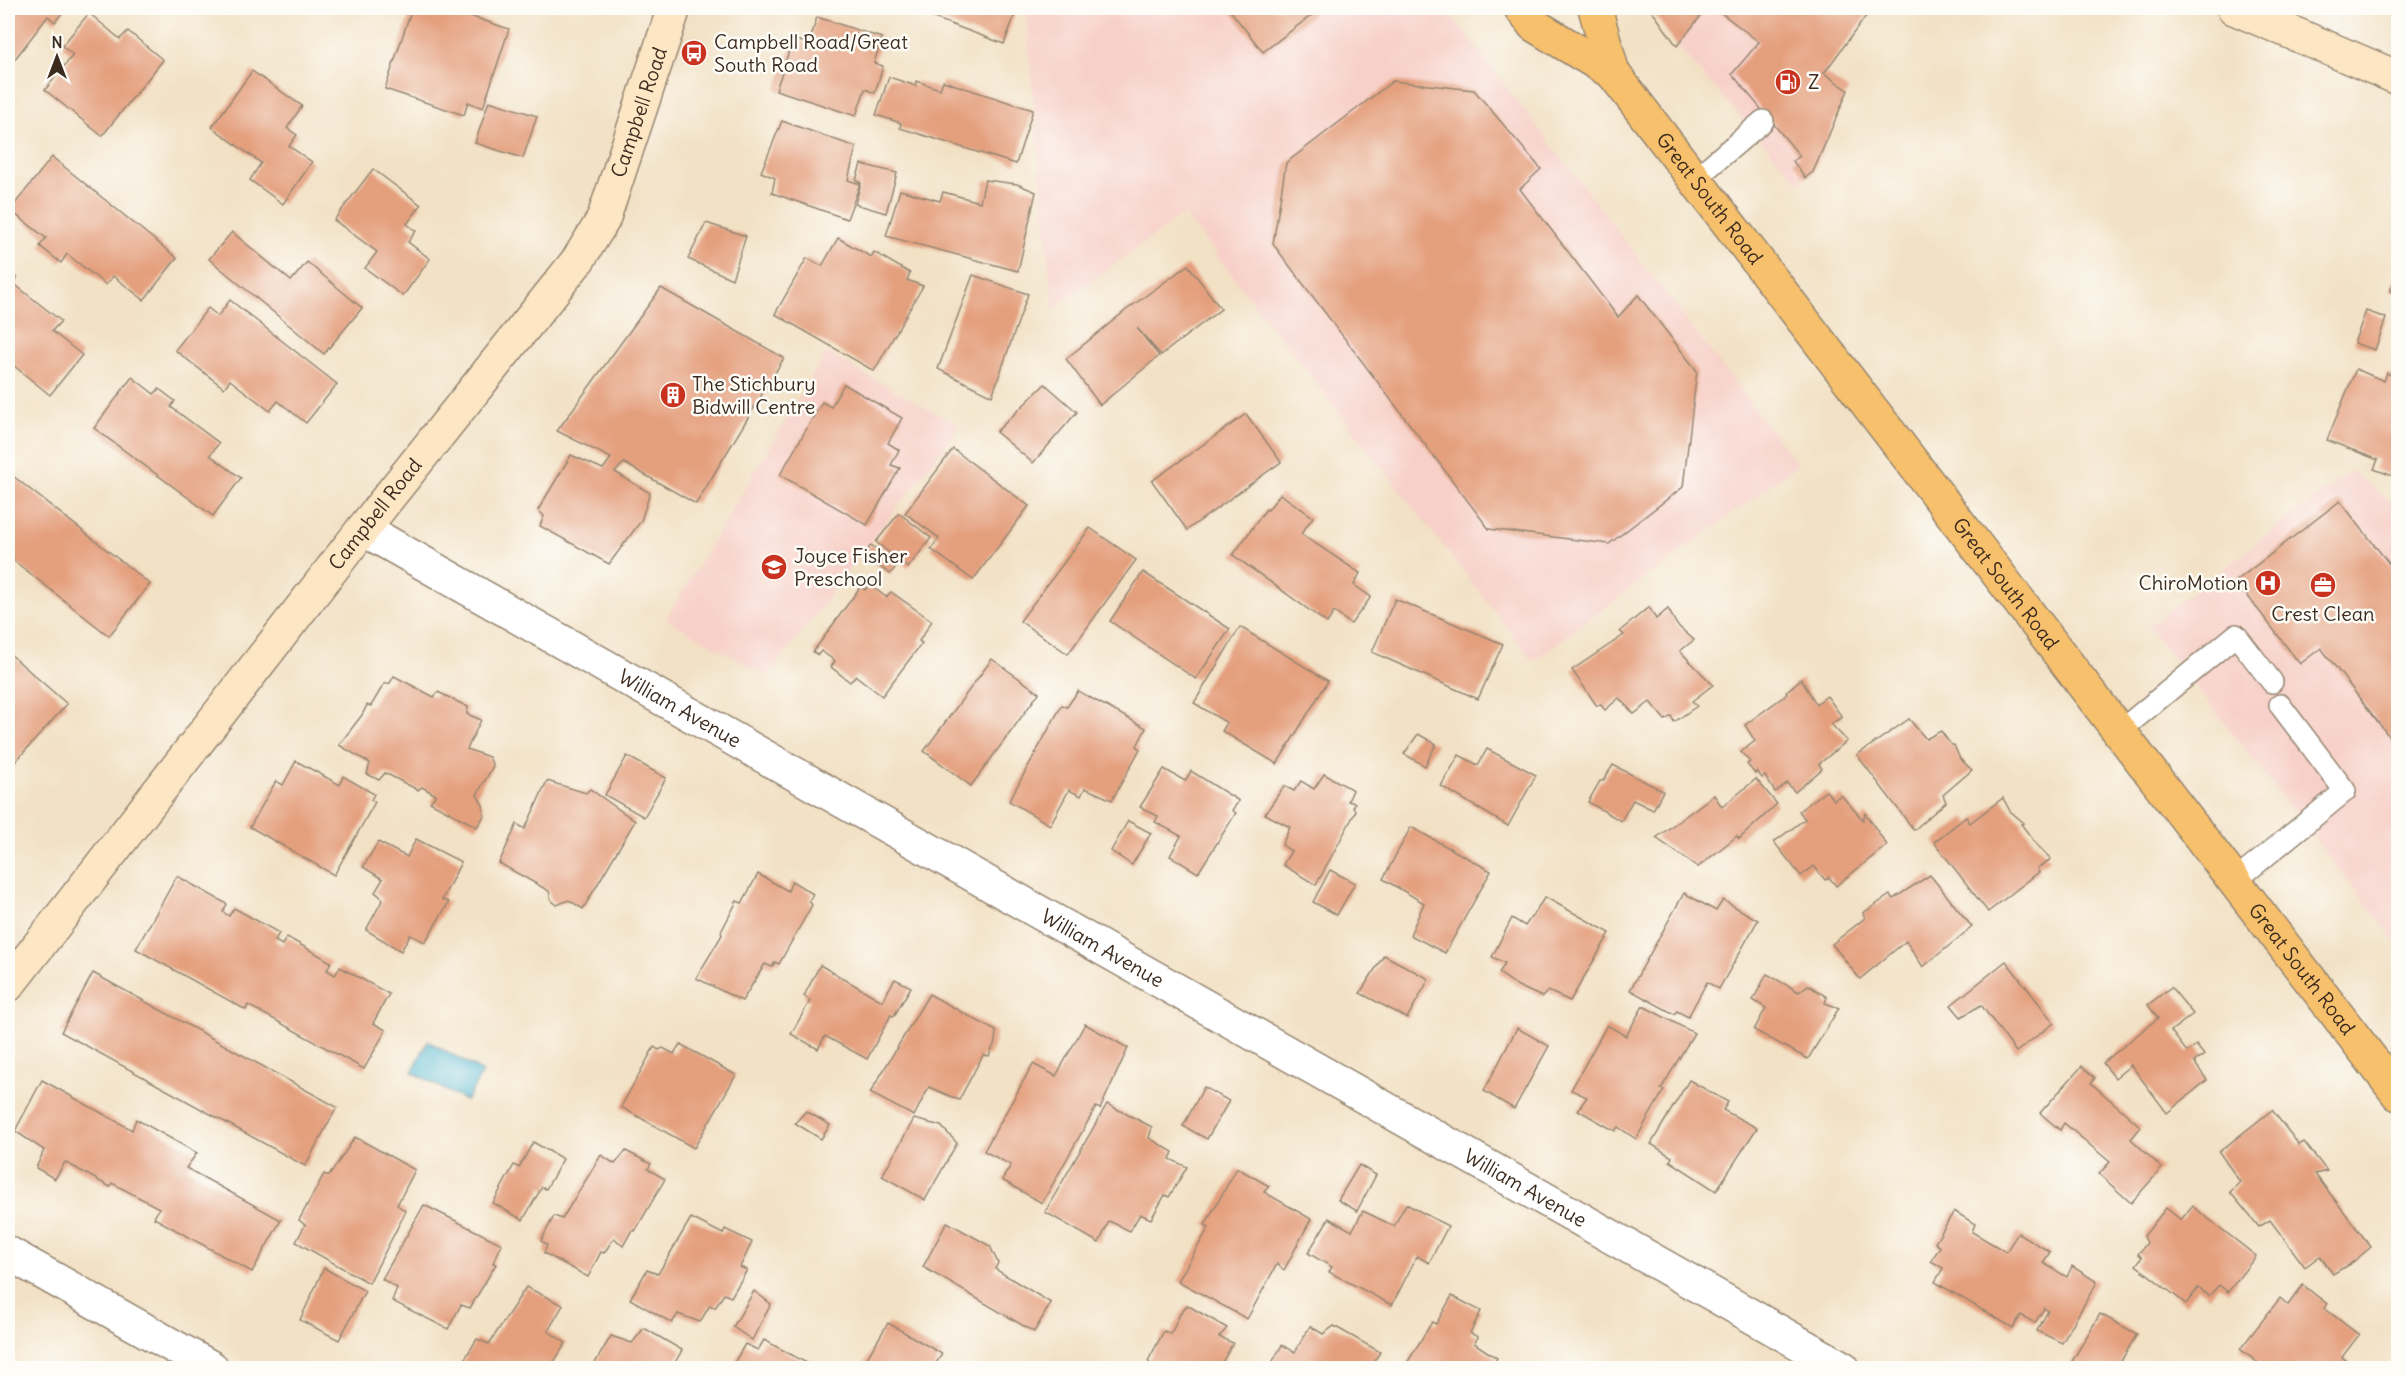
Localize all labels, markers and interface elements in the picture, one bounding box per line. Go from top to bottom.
north arrow [27,27,87,87]
place label: Campbell Road/Great South Road [714,29,908,77]
text: N [51,32,63,52]
bus stop icon: Campbell Road/Great South Road [679,38,709,68]
street label: Campbell Road [605,44,672,181]
fuel station icon: Z [1773,67,1803,97]
place label: Z [1808,69,1819,94]
street label: Great South Road [1651,127,1769,269]
place label: The Stichbury Bidwill Centre [692,371,816,419]
building icon: The Stichbury Bidwill Centre [658,380,688,410]
street label: Campbell Road [323,453,427,575]
street label: Great South Road [1947,512,2065,655]
place label: Joyce Fisher Preschool [794,543,907,591]
school or university icon: Joyce Fisher Preschool [759,552,789,582]
hospital icon: ChiroMotion [2253,568,2283,598]
place label: ChiroMotion [2139,570,2248,595]
office icon: Crest Clean [2308,570,2338,600]
place label: Crest Clean [2271,601,2375,626]
street label: William Avenue [614,663,746,753]
street label: Great South Road [2244,898,2361,1040]
street label: William Avenue [1037,903,1168,992]
street label: William Avenue [1460,1143,1591,1232]

